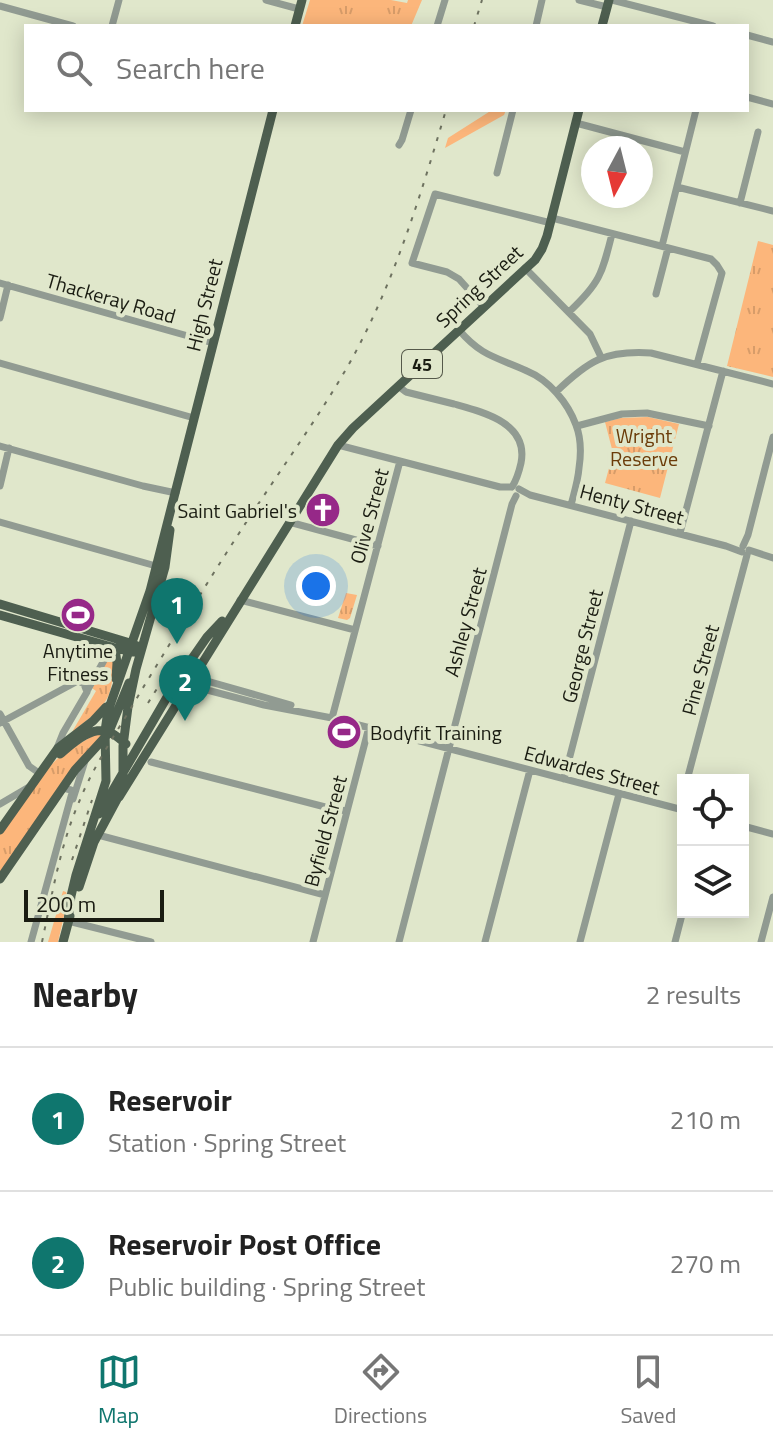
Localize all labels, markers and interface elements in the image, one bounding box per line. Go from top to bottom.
search box [24,24,749,112]
text: Search here [116,45,265,91]
icon: search [52,46,96,90]
north arrow [581,136,653,208]
street label: Spring Street [428,237,530,335]
street label: High Street [177,255,231,355]
street label: Thackeray Road [43,265,179,331]
road number: 45 [402,350,442,378]
park label: Wright Reserve [610,420,678,474]
street label: Olive Street [341,465,397,567]
street label: Henty Street [576,475,688,533]
church icon: Saint Gabriel's [304,491,342,529]
place label: Saint Gabriel's [177,495,297,526]
street label: Ashley Street [436,564,494,680]
your location [296,566,336,606]
pin: 1 [151,578,203,644]
street label: George Street [553,586,611,706]
sports icon: Anytime Fitness [59,596,97,634]
street label: Pine Street [673,621,727,719]
place label: Anytime Fitness [43,635,113,689]
pin: 2 [159,655,211,721]
sports icon: Bodyfit Training [325,713,363,751]
place label: Bodyfit Training [370,717,502,748]
street label: Edwardes Street [521,737,663,803]
street label: Byfield Street [295,772,355,890]
map controls [677,774,749,918]
button: locate [677,774,749,846]
button: layers [677,846,749,918]
scale bar [24,886,164,922]
text: 200 m [36,887,96,921]
text: Nearby [32,968,138,1020]
text: 2 results [646,975,741,1014]
text: Reservoir [108,1077,232,1123]
text: 1 [51,1100,65,1139]
text: 210 m [670,1100,741,1139]
text: Station · Spring Street [108,1123,346,1162]
text: Reservoir Post Office [108,1221,381,1267]
text: 2 [51,1244,65,1283]
text: 270 m [670,1244,741,1283]
text: Public building · Spring Street [108,1267,425,1306]
tab: Map [97,1350,141,1432]
tab: Directions [334,1350,427,1432]
tab: Saved [620,1350,676,1432]

